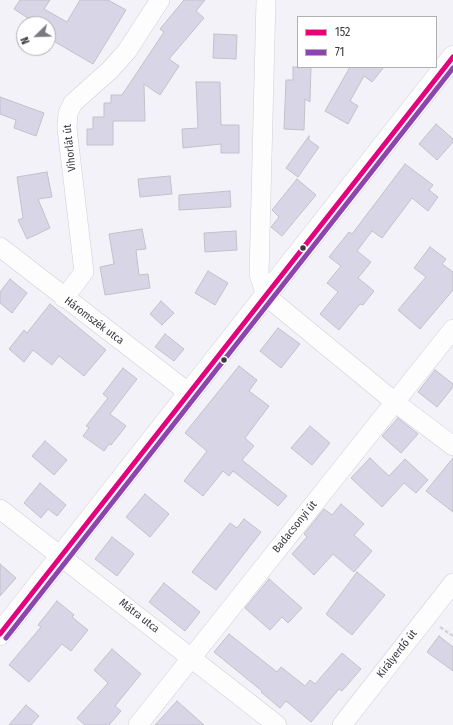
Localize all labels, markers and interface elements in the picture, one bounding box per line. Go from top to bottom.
north arrow [16,16,56,56]
legend [297,16,437,68]
text: 152 [335,25,350,39]
text: N [18,35,33,46]
text: 71 [335,45,344,59]
street label: Vihorlát út [61,124,79,172]
unlabelled marker [298,243,308,253]
street label: Háromszék utca [62,294,126,348]
unlabelled marker [219,355,229,365]
street label: Badacsonyi út [270,498,320,556]
street label: Mátra utca [116,596,162,636]
street label: Királyerdő út [374,627,420,681]

